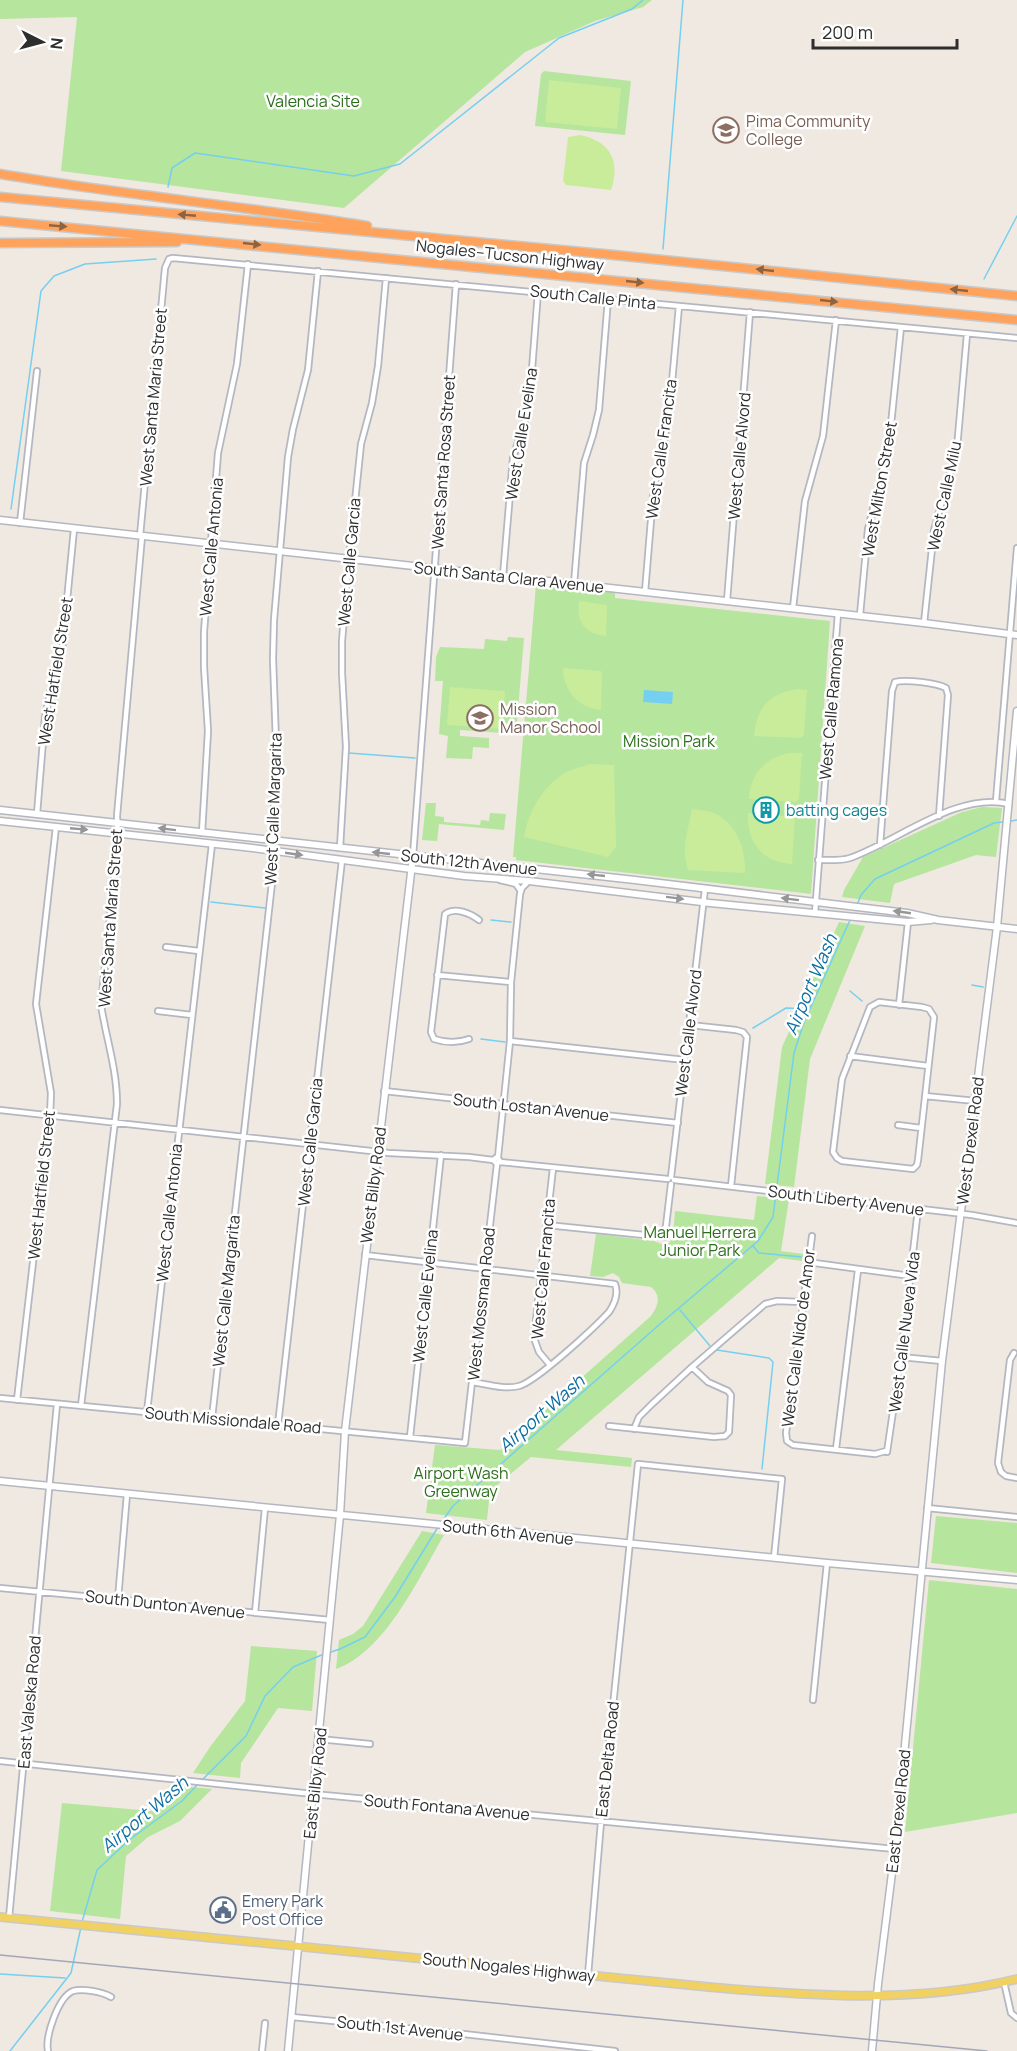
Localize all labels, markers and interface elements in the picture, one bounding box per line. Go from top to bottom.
north arrow [12,12,72,72]
scale bar [813,12,957,50]
text: 200 m [822,20,873,44]
text: N [45,37,68,50]
park label: Valencia Site [266,90,360,112]
place label: Pima Community College [746,110,871,150]
school or university icon: Pima Community College [711,115,741,145]
one-way arrow [177,210,196,220]
one-way arrow [49,221,68,231]
street label: Nogales–Tucson Highway [415,234,606,276]
one-way arrow [243,239,262,249]
one-way arrow [755,265,774,275]
one-way arrow [625,277,644,287]
street label: South Calle Pinta [529,279,657,315]
one-way arrow [949,285,968,295]
one-way arrow [819,296,838,306]
street label: West Santa Maria Street [134,307,172,487]
street label: West Calle Evelina [500,366,542,502]
street label: West Santa Rosa Street [426,374,460,550]
street label: West Calle Francita [640,378,682,520]
street label: West Calle Alvord [722,391,756,521]
street label: West Milton Street [856,419,902,559]
street label: West Calle Milu [922,439,966,553]
street label: West Calle Antonia [194,477,228,617]
street label: West Calle Garcia [332,497,366,627]
street label: South Santa Clara Avenue [413,556,605,598]
street label: West Hatfield Street [32,595,78,747]
street label: West Calle Ramona [814,637,848,781]
place label: Mission Manor School [500,698,601,738]
school or university icon: Mission Manor School [465,703,495,733]
park label: Mission Park [623,730,716,752]
street label: West Calle Margarita [259,732,287,886]
building icon: batting cages [751,795,781,825]
place label: batting cages [786,799,887,821]
one-way arrow [70,824,89,834]
one-way arrow [157,824,176,834]
street label: West Santa Maria Street [93,828,127,1008]
street label: South 12th Avenue [400,844,538,880]
one-way arrow [372,848,391,858]
one-way arrow [284,849,303,859]
one-way arrow [587,871,606,880]
one-way arrow [665,893,684,903]
one-way arrow [780,894,799,903]
one-way arrow [893,908,912,917]
water label: Airport Wash [778,929,842,1038]
street label: West Calle Alvord [669,968,707,1098]
street label: West Drexel Road [951,1076,989,1206]
street label: West Calle Garcia [292,1077,328,1207]
street label: South Lostan Avenue [452,1088,610,1126]
street label: West Hatfield Street [22,1109,60,1261]
street label: West Bilby Road [355,1125,391,1245]
street label: West Calle Antonia [151,1143,187,1283]
street label: South Liberty Avenue [767,1180,925,1220]
street label: West Calle Francita [526,1198,560,1340]
street label: West Calle Margarita [207,1214,245,1368]
park label: Manuel Herrera Junior Park [644,1221,757,1261]
street label: West Mossman Road [462,1226,500,1382]
street label: West Calle Evelina [407,1228,443,1364]
street label: West Calle Nido de Amor [776,1247,820,1428]
street label: West Calle Nueva Vida [883,1250,925,1414]
water label: Airport Wash [493,1368,590,1457]
street label: South Missiondale Road [144,1401,322,1439]
park label: Airport Wash Greenway [414,1462,509,1502]
street label: South 6th Avenue [441,1514,575,1550]
street label: South Dunton Avenue [84,1585,246,1623]
street label: East Valeska Road [12,1635,46,1769]
street label: East Delta Road [590,1700,624,1818]
street label: East Bilby Road [298,1726,332,1840]
street label: East Drexel Road [881,1748,915,1874]
water label: Airport Wash [95,1770,194,1858]
street label: South Fontana Avenue [363,1789,531,1825]
place label: Emery Park Post Office [242,1890,324,1930]
public building icon: Emery Park Post Office [208,1895,238,1925]
street label: South Nogales Highway [421,1947,597,1987]
street label: South 1st Avenue [336,2010,464,2046]

